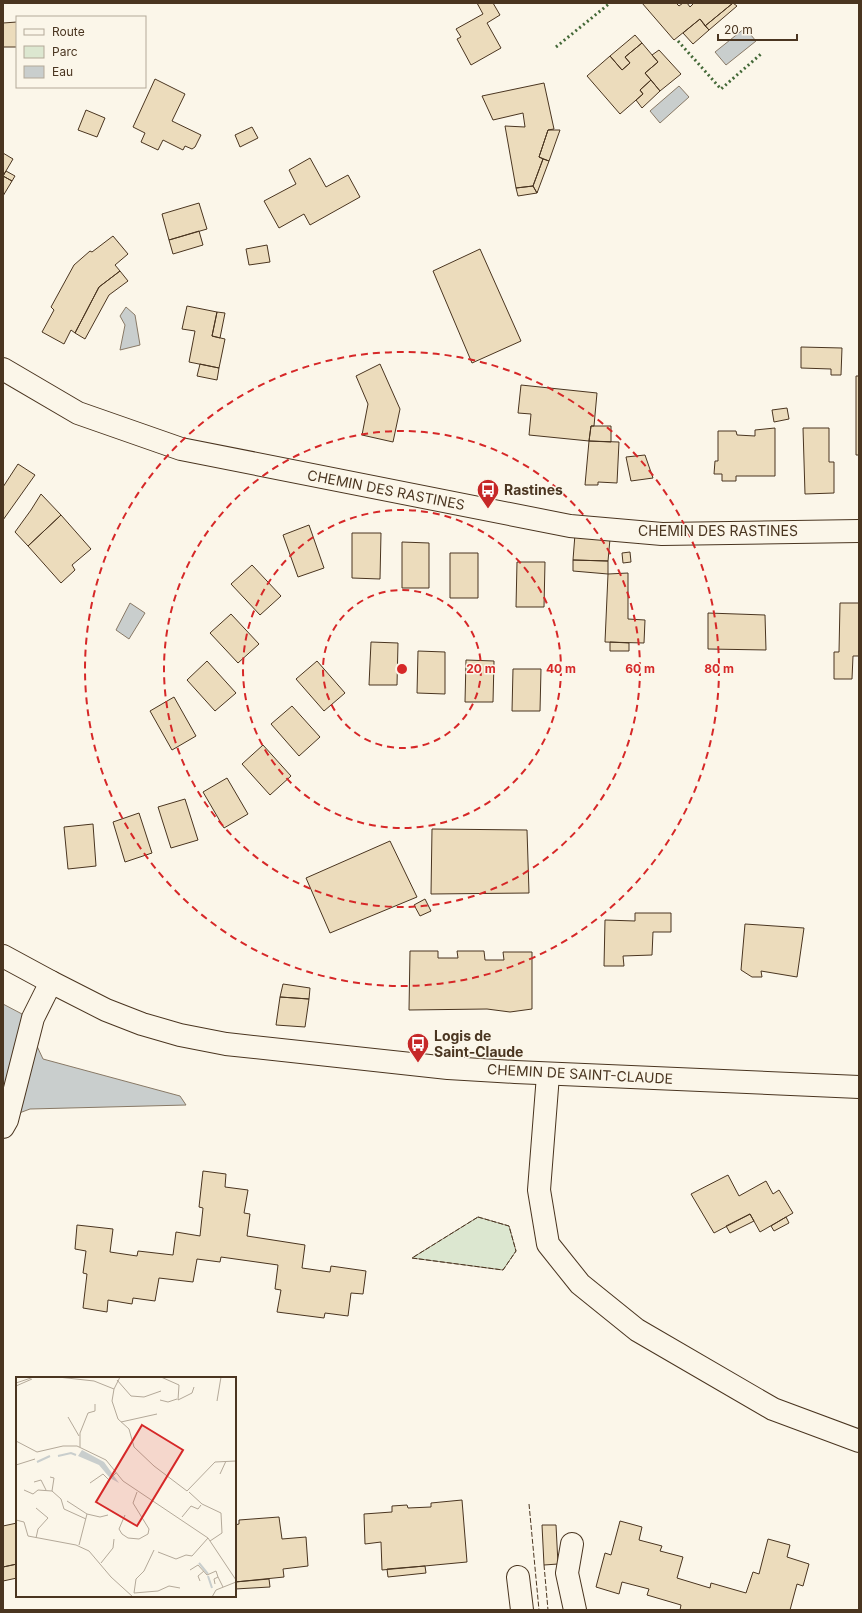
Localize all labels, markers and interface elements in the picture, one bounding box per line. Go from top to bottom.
legend [16,16,146,88]
scale bar [718,16,797,42]
text: 20 m [724,22,753,37]
text: Route [52,24,85,39]
text: Parc [52,44,78,59]
text: Eau [52,64,73,79]
street label: CHEMIN DES RASTINES [306,466,466,513]
bus stop icon: Rastines [475,477,501,510]
place label: Rastines [504,481,563,498]
street label: CHEMIN DES RASTINES [638,522,798,539]
text: 20 m [466,661,496,676]
text: 40 m [546,661,576,676]
text: 60 m [625,661,655,676]
text: 80 m [704,661,734,676]
centre of rings [395,662,409,676]
place label: Logis de Saint-Claude [434,1027,523,1060]
bus stop icon: Logis de Saint-Claude [405,1031,431,1064]
street label: CHEMIN DE SAINT-CLAUDE [487,1060,673,1087]
inset map [16,1377,236,1597]

